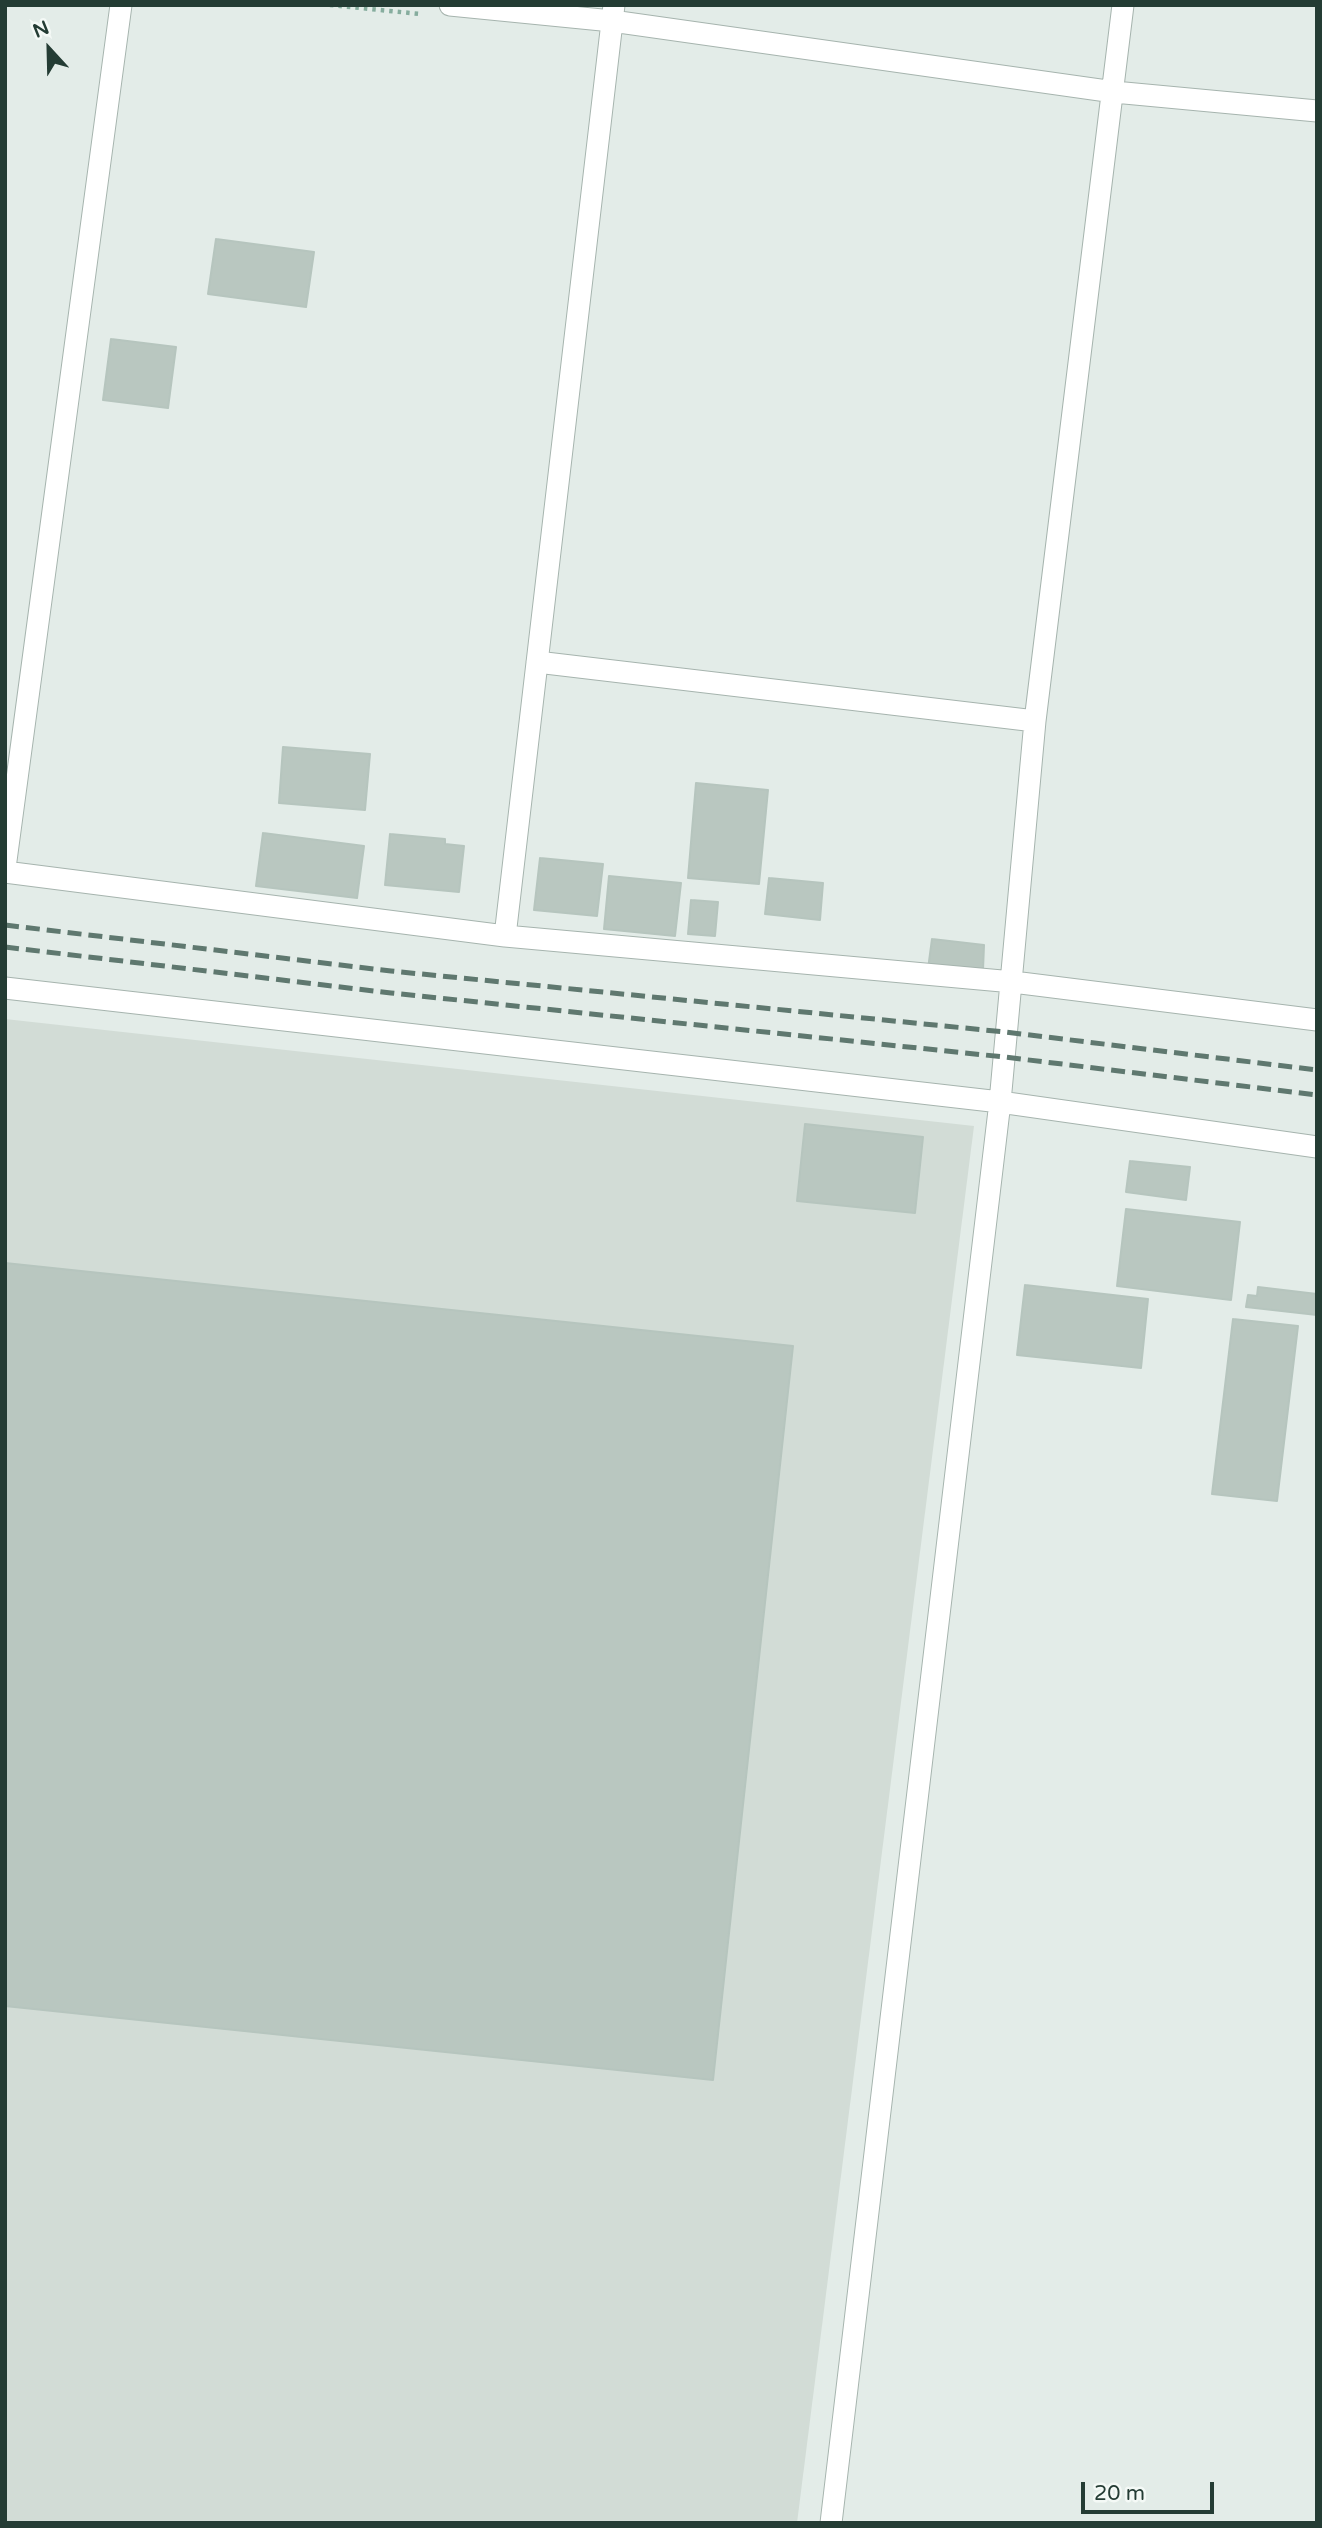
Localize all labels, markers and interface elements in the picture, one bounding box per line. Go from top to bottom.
north arrow [14,14,84,84]
text: N [30,16,52,43]
scale bar [1084,2468,1217,2512]
text: 20 m [1094,2481,1145,2506]

